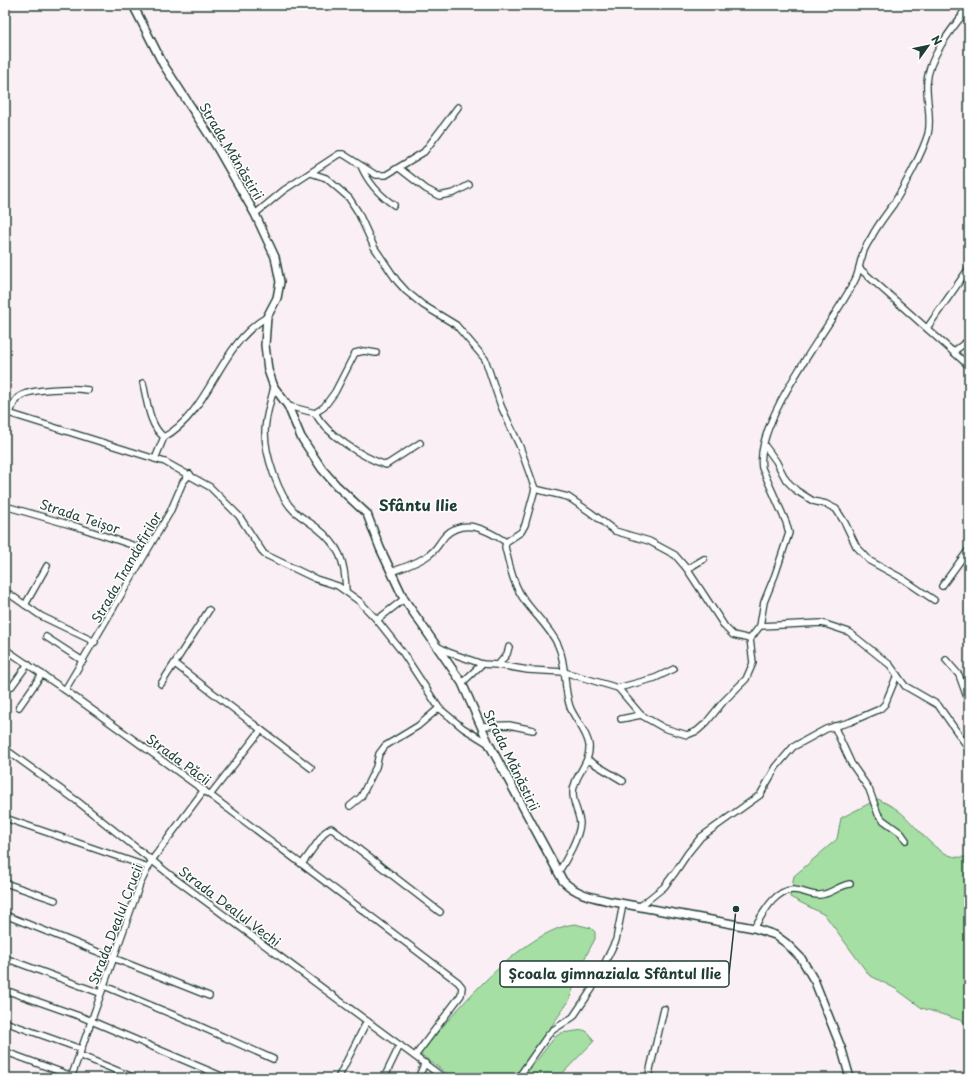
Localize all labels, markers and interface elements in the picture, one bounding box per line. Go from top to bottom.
north arrow [908,26,948,66]
text: N [927,32,946,49]
street label: Strada Mănăstirii [195,99,269,203]
district label: Sfântu Ilie [379,493,457,516]
street label: Strada Teișor [37,494,124,538]
street label: Strada Trandafirilor [86,507,166,626]
street label: Strada Mănăstirii [479,706,545,814]
street label: Strada Păcii [143,729,215,789]
street label: Strada Dealul Crucii [83,861,147,987]
street label: Strada Dealul Vechi [175,861,285,951]
callout: Școala gimnaziala Sfântul Ilie [500,961,729,987]
text: Școala gimnaziala Sfântul Ilie [509,963,722,984]

